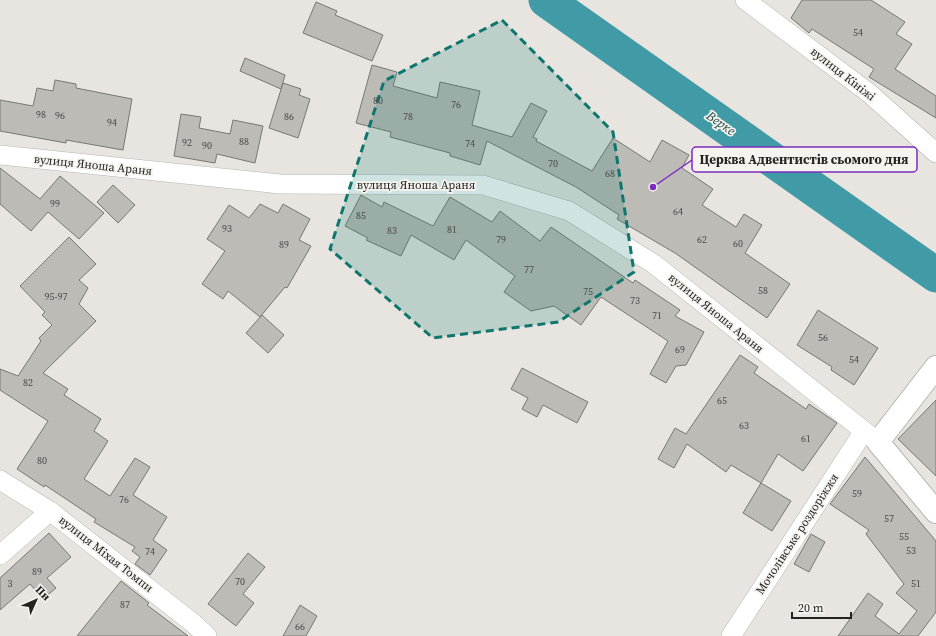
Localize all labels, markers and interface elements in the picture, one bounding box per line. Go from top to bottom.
house number: 54 [853,26,863,39]
street label: вулиця Кініжі [807,44,879,105]
house number: 80 [373,94,383,107]
house number: 76 [451,98,461,111]
water label: Верке [702,106,739,139]
house number: 98 [36,108,46,121]
house number: 96 [55,109,65,122]
house number: 86 [284,110,294,123]
house number: 78 [403,110,413,123]
house number: 94 [107,116,117,129]
house number: 88 [239,135,249,148]
house number: 92 [182,136,192,149]
house number: 74 [465,137,475,150]
house number: 90 [202,139,212,152]
callout: Церква Адвентистів сьомого дня [692,147,917,172]
street label: вулиця Яноша Араня [33,151,153,179]
text: Церква Адвентистів сьомого дня [699,151,909,168]
house number: 70 [548,157,558,170]
house number: 68 [605,167,615,180]
street label: вулиця Яноша Араня [357,177,475,193]
house number: 99 [50,197,60,210]
house number: 64 [673,205,683,218]
house number: 85 [356,209,366,222]
house number: 93 [222,222,232,235]
house number: 81 [447,223,457,236]
house number: 83 [387,224,397,237]
house number: 79 [496,233,506,246]
house number: 62 [697,233,707,246]
house number: 60 [733,237,743,250]
house number: 89 [279,238,289,251]
house number: 77 [524,263,534,276]
street label: вулиця Яноша Араня [665,269,767,357]
house number: 58 [758,284,768,297]
house number: 75 [583,285,593,298]
house number: 95-97 [44,290,68,303]
house number: 73 [630,294,640,307]
house number: 71 [652,309,662,322]
house number: 56 [818,331,828,344]
house number: 69 [675,343,685,356]
house number: 54 [849,353,859,366]
house number: 82 [23,376,33,389]
house number: 65 [717,394,727,407]
house number: 63 [739,419,749,432]
house number: 61 [801,432,811,445]
house number: 80 [37,454,47,467]
street label: Мочолівське роздоріжжя [752,470,842,598]
house number: 59 [852,487,862,500]
house number: 76 [119,493,129,506]
street label: вулиця Міхая Томпи [55,512,157,596]
house number: 57 [884,512,894,525]
house number: 55 [899,530,909,543]
house number: 53 [906,544,916,557]
house number: 74 [145,545,155,558]
house number: 89 [32,565,42,578]
house number: 70 [235,575,245,588]
house number: 3 [8,577,13,590]
house number: 51 [911,577,921,590]
north arrow [16,580,56,620]
text: Пн [32,583,53,604]
scale bar [792,594,851,620]
house number: 87 [120,598,130,611]
text: 20 m [798,600,824,616]
house number: 66 [295,620,305,633]

